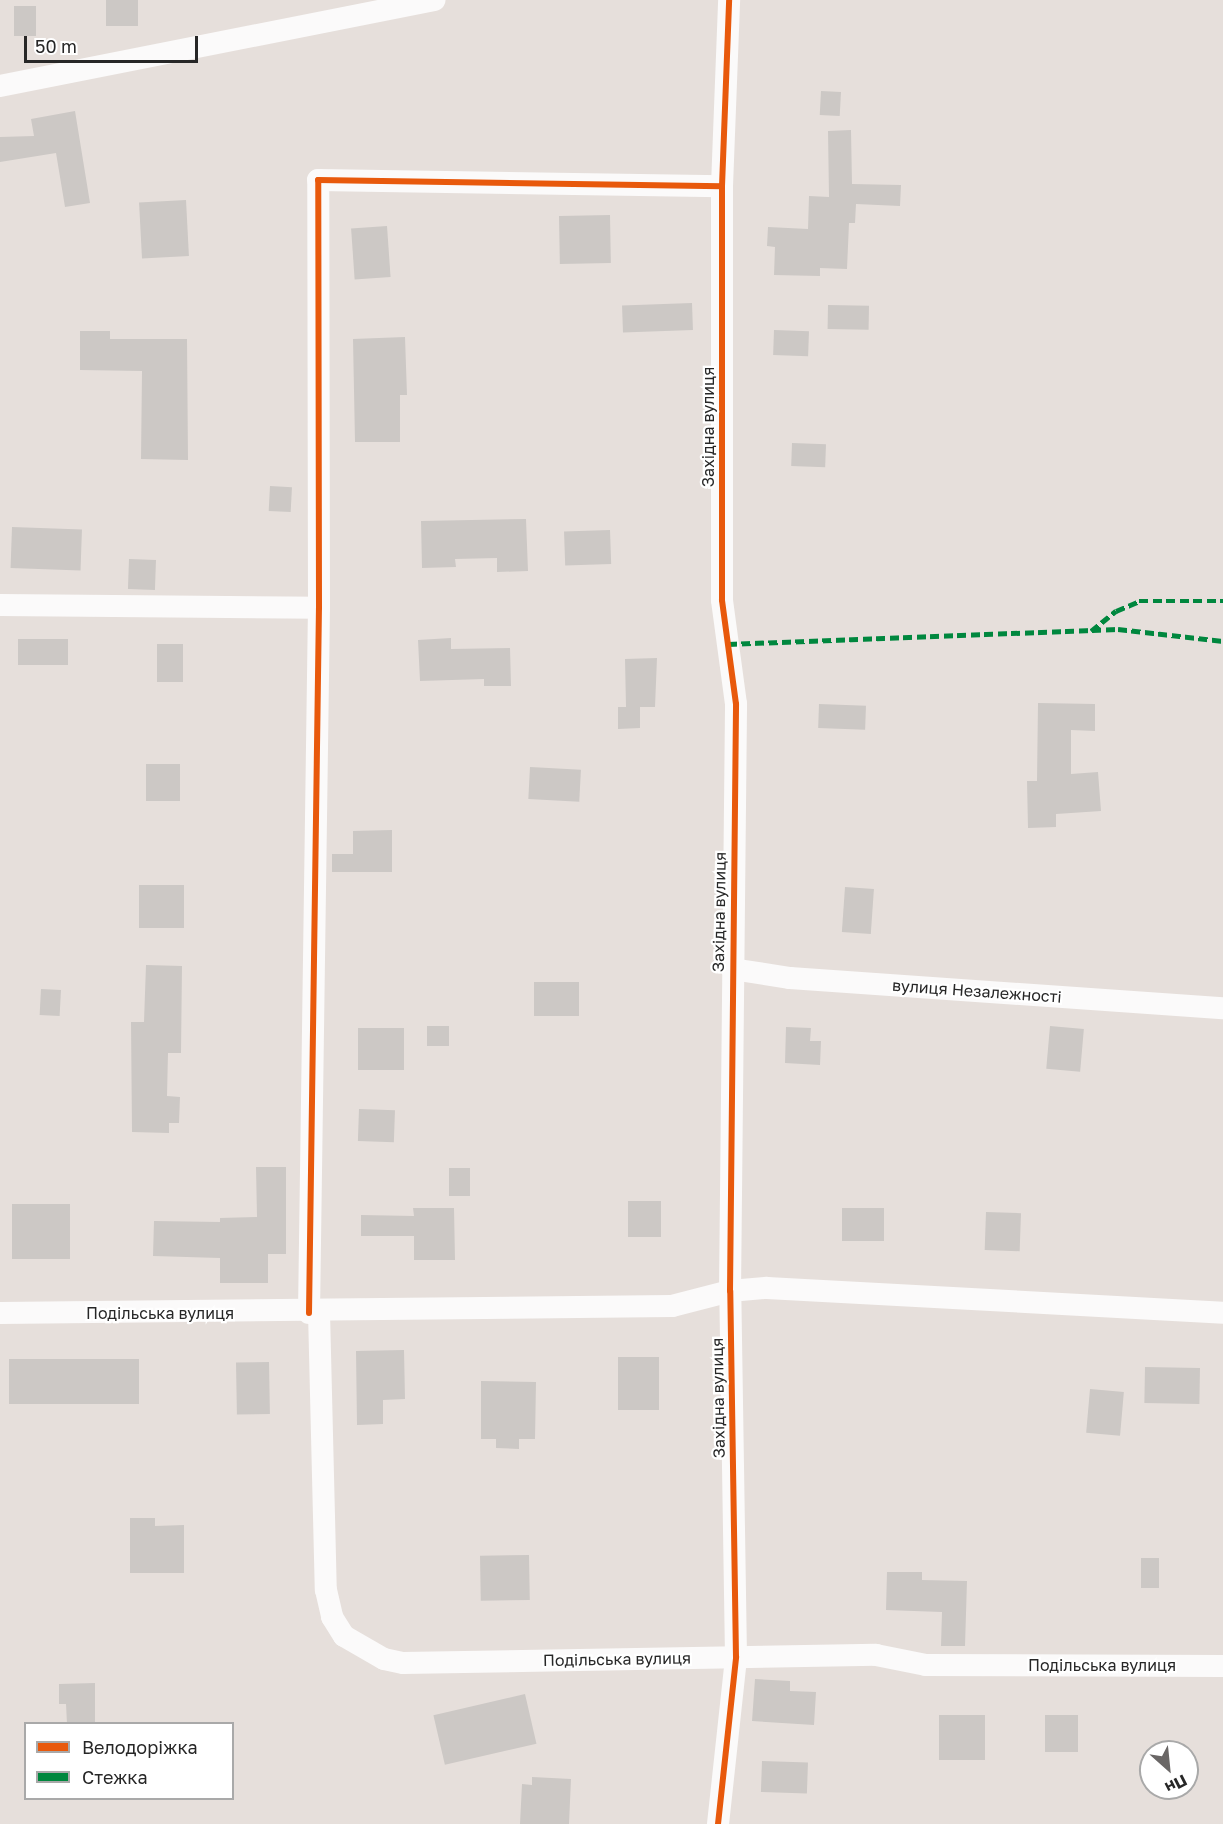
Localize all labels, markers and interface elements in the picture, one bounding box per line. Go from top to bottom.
scale bar [27,24,201,62]
text: 50 m [35,35,77,57]
street label: Західна вулиця [698,367,718,487]
street label: Західна вулиця [708,852,730,972]
street label: вулиця Незалежності [892,975,1062,1007]
street label: Подільська вулиця [86,1303,234,1323]
street label: Західна вулиця [707,1338,729,1458]
street label: Подільська вулиця [543,1648,691,1670]
street label: Подільська вулиця [1028,1655,1176,1675]
legend [24,1722,234,1800]
text: Велодоріжка [82,1736,198,1758]
north arrow [1139,1740,1199,1800]
text: Стежка [82,1766,148,1788]
text: Пн [1162,1770,1191,1798]

